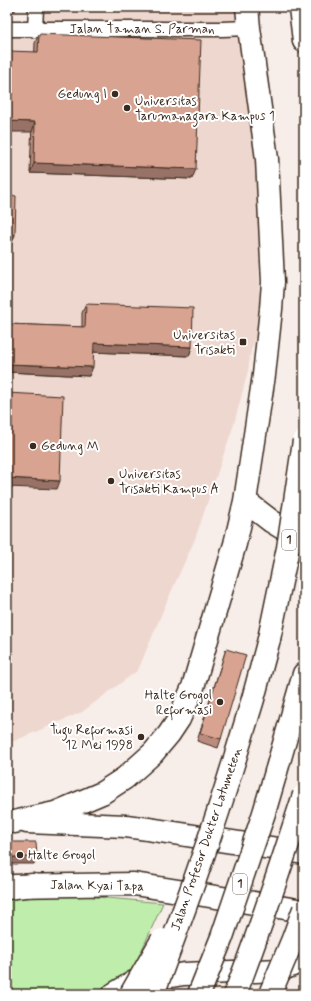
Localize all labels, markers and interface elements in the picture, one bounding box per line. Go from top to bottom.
street label: Jalan Taman S. Parman [69,21,215,38]
place label: Gedung I [57,86,107,103]
marker: Gedung I [110,89,120,99]
place label: Universitas Tarumanagara Kampus 1 [135,93,275,127]
marker: Universitas Tarumanagara Kampus 1 [122,103,132,113]
place label: Universitas Trisakti [173,327,235,359]
marker: Universitas Trisakti [238,337,248,347]
place label: Gedung M [41,438,99,455]
marker: Gedung M [28,441,38,451]
place label: Universitas Trisakti Kampus A [119,466,219,498]
marker: Universitas Trisakti Kampus A [106,476,116,486]
road number: 1 [282,530,296,550]
place label: Halte Grogol Reformasi [145,687,212,721]
marker: Halte Grogol Reformasi [215,697,225,707]
place label: Tugu Reformasi 12 Mei 1998 [50,722,133,754]
marker: Tugu Reformasi 12 Mei 1998 [136,732,146,742]
street label: Jalan Profesor Dokter Latumeten [167,745,247,933]
place label: Halte Grogol [28,847,95,864]
marker: Halte Grogol [15,850,25,860]
road number: 1 [233,874,247,894]
street label: Jalan Kyai Tapa [50,877,145,895]

